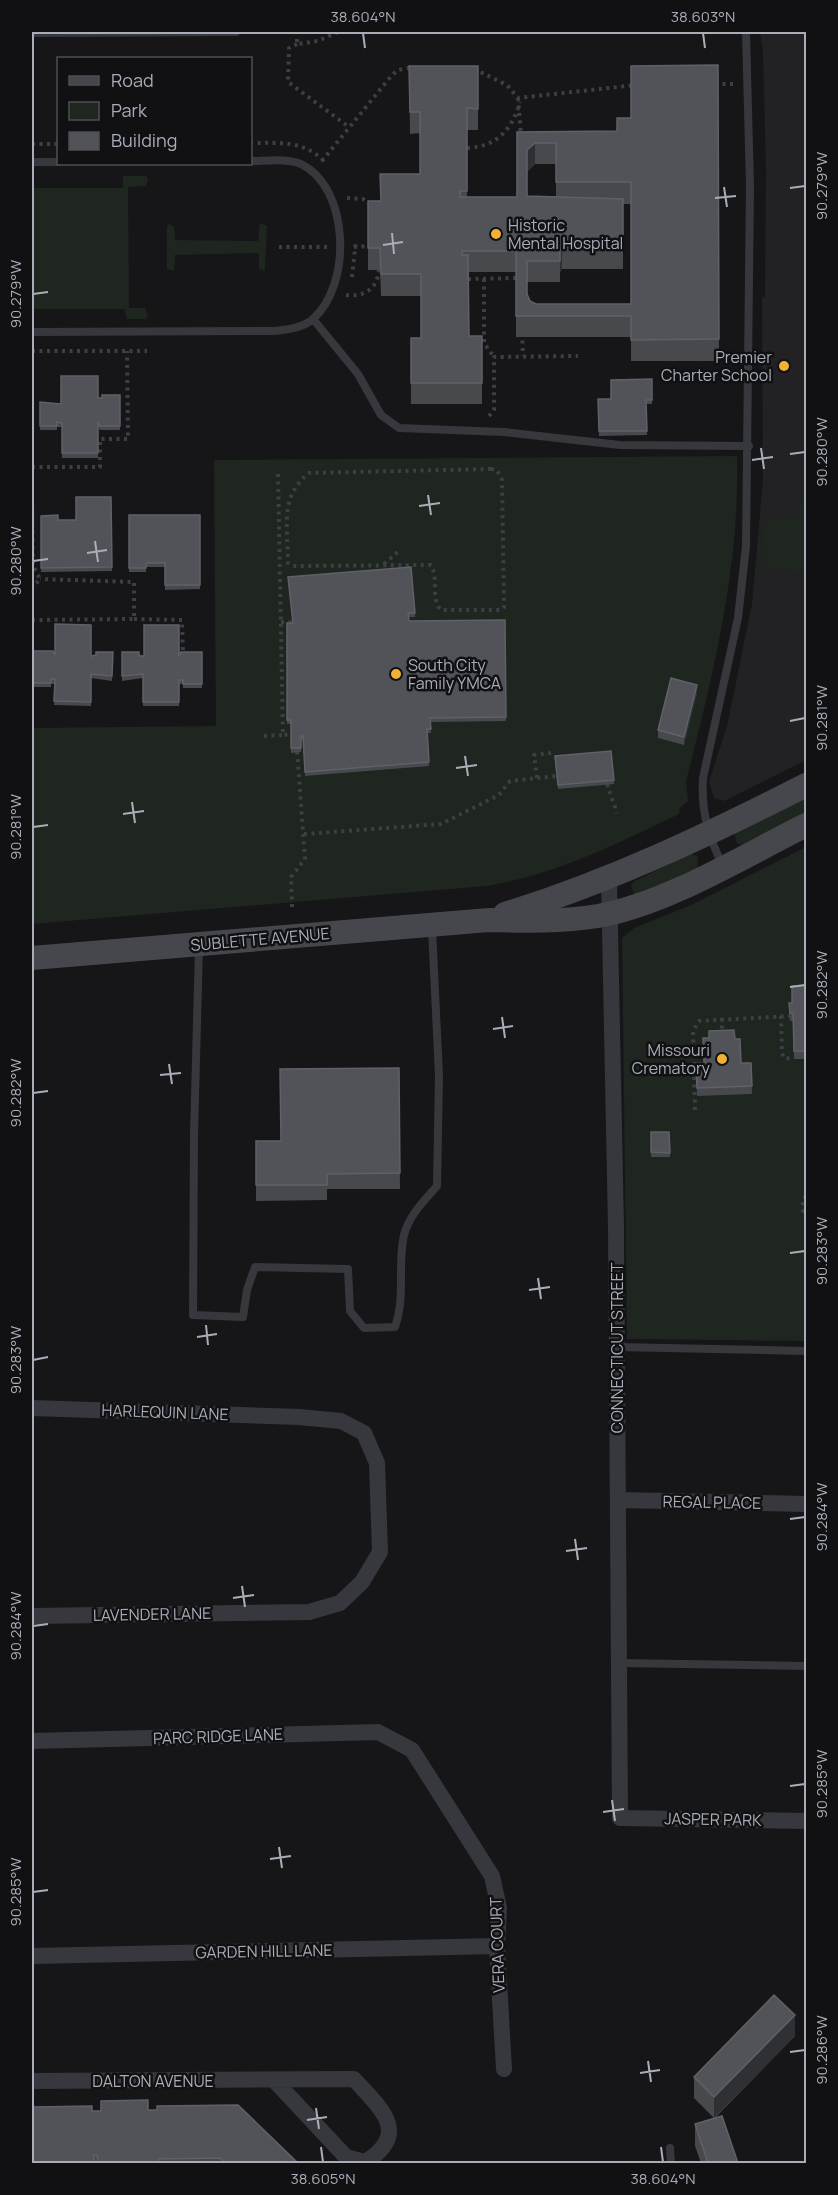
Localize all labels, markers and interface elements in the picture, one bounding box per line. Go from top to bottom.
text: 38.604°N [330,6,396,27]
text: 38.603°N [671,6,735,27]
legend [57,57,252,165]
text: Road [111,68,154,92]
text: Park [111,98,148,122]
text: Building [111,128,177,152]
text: 90.279°W [811,152,832,220]
place label: Historic Mental Hospital [508,214,623,254]
marker: Historic Mental Hospital [489,227,503,241]
text: 90.279°W [5,260,26,328]
place label: Premier Charter School [661,346,772,386]
marker: Premier Charter School [777,359,791,373]
text: 90.280°W [811,417,832,487]
text: 90.280°W [5,526,26,596]
place label: South City Family YMCA [408,654,501,694]
marker: South City Family YMCA [389,667,403,681]
text: 90.281°W [811,685,832,751]
text: 90.281°W [5,794,26,860]
street label: SUBLETTE AVENUE [189,922,331,956]
text: 90.282°W [811,951,832,1019]
place label: Missouri Crematory [632,1039,711,1079]
marker: Missouri Crematory [715,1052,729,1066]
text: 90.282°W [5,1059,26,1127]
text: 90.283°W [811,1217,832,1285]
street label: CONNECTICUT STREET [606,1262,628,1433]
text: 90.283°W [5,1326,26,1394]
street label: HARLEQUIN LANE [101,1399,229,1425]
text: 90.284°W [811,1482,832,1552]
street label: REGAL PLACE [663,1490,761,1514]
text: 90.284°W [5,1591,26,1661]
street label: LAVENDER LANE [93,1602,211,1626]
street label: PARC RIDGE LANE [153,1723,283,1749]
text: 90.285°W [811,1750,832,1818]
street label: JASPER PARK [664,1807,762,1831]
text: 90.285°W [5,1858,26,1926]
street label: VERA COURT [484,1896,510,1993]
street label: GARDEN HILL LANE [195,1939,333,1963]
text: 90.286°W [811,2015,832,2085]
street label: DALTON AVENUE [92,2070,214,2092]
text: 38.605°N [291,2168,355,2189]
text: 38.604°N [630,2168,696,2189]

